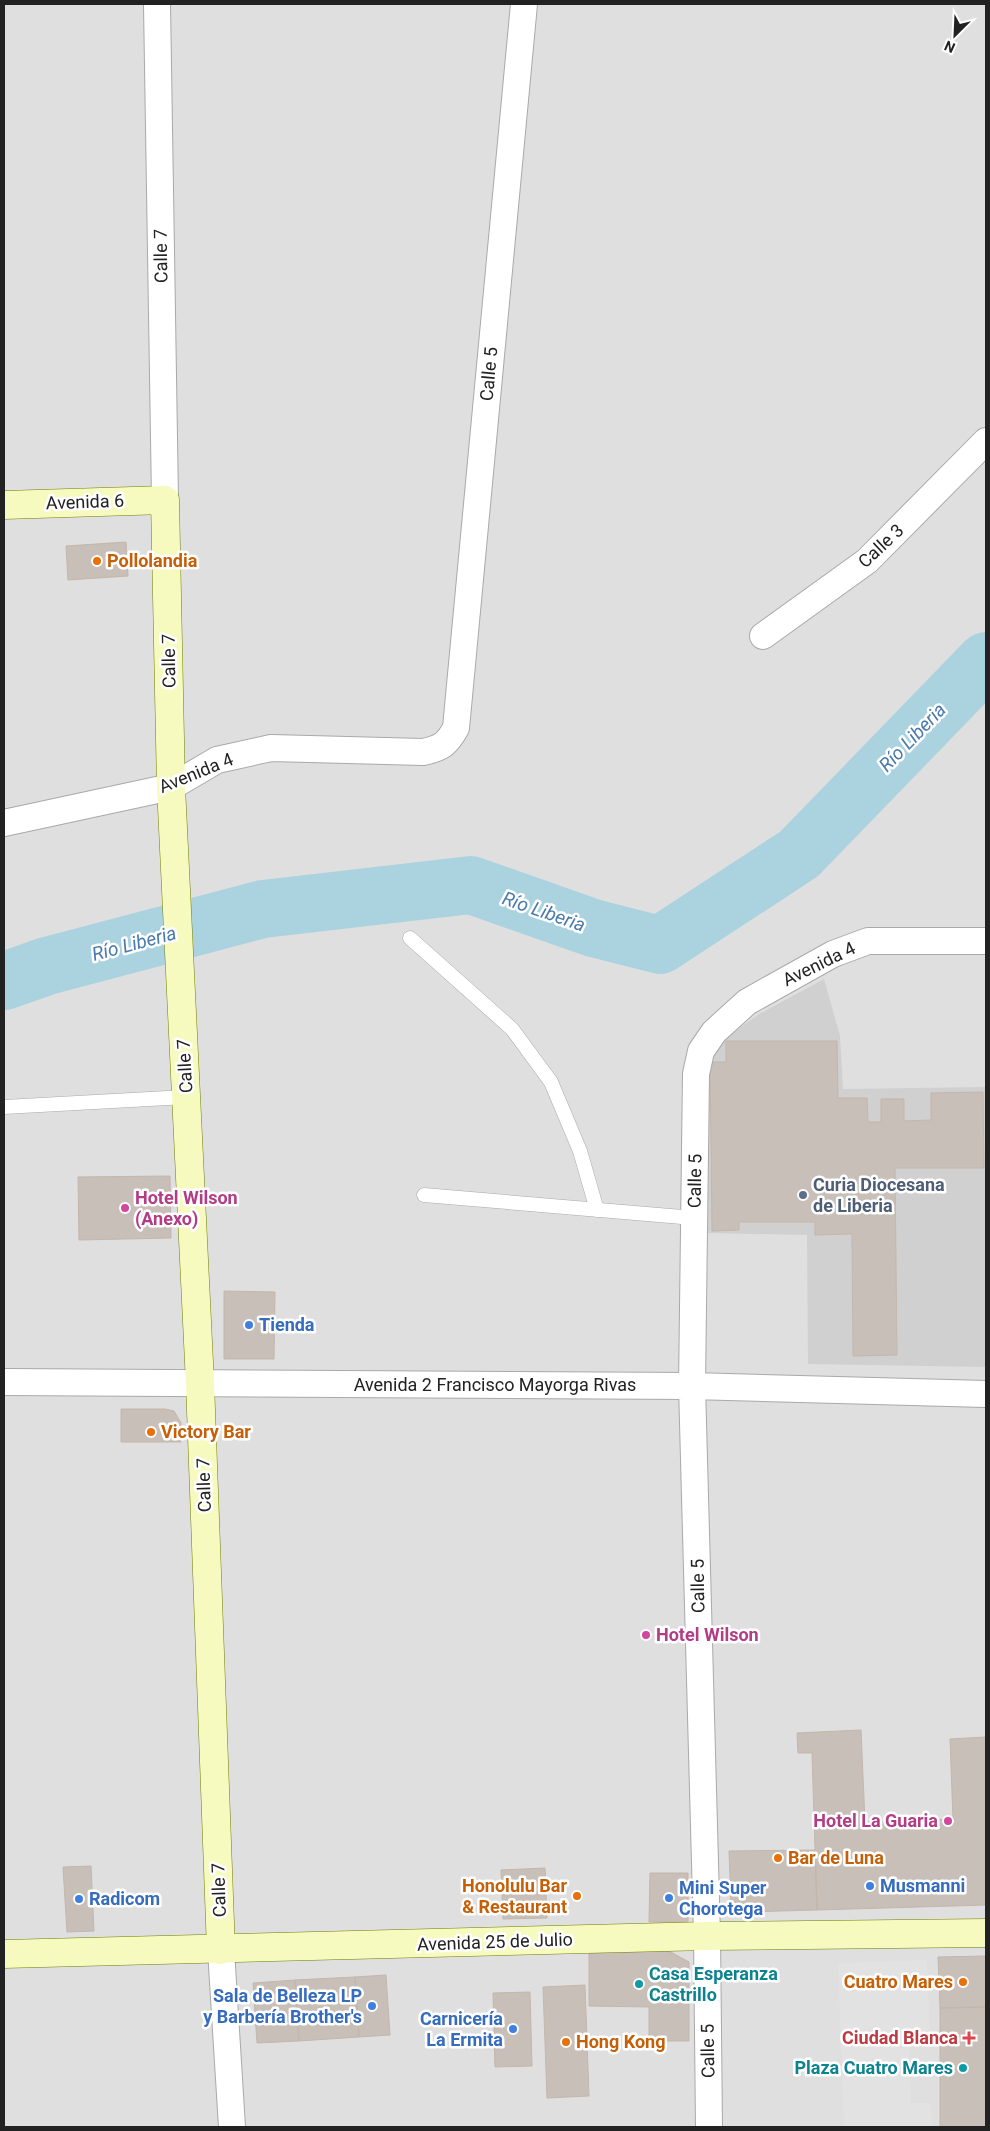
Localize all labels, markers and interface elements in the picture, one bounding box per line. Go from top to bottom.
north arrow [930,10,980,60]
text: N [942,38,957,56]
street label: Calle 7 [150,229,171,283]
street label: Calle 5 [476,346,501,402]
street label: Avenida 6 [45,490,124,513]
street label: Calle 3 [854,519,908,572]
place label: Pollolandia [107,550,198,571]
marker: Pollolandia [91,555,103,567]
street label: Calle 7 [158,634,179,688]
water label: Río Liberia [874,698,951,776]
street label: Avenida 4 [156,748,236,797]
water label: Río Liberia [499,887,588,936]
water label: Río Liberia [89,921,179,966]
street label: Avenida 4 [779,937,859,990]
street label: Calle 7 [173,1038,196,1094]
street label: Calle 5 [684,1154,705,1208]
place label: Curia Diocesana de Liberia [813,1174,945,1216]
place label: Hotel Wilson (Anexo) [135,1187,238,1230]
marker: Curia Diocesana de Liberia [797,1189,809,1201]
marker: Hotel Wilson (Anexo) [119,1202,131,1214]
place label: Tienda [259,1314,315,1335]
marker: Tienda [243,1319,255,1331]
street label: Avenida 2 Francisco Mayorga Rivas [354,1374,636,1395]
place label: Victory Bar [161,1421,251,1442]
marker: Victory Bar [145,1426,157,1438]
street label: Calle 7 [192,1457,215,1513]
street label: Calle 5 [687,1559,708,1613]
place label: Hotel Wilson [656,1624,759,1645]
marker: Hotel Wilson [640,1629,652,1641]
place label: Hotel La Guaria [813,1810,938,1831]
marker: Hotel La Guaria [942,1815,954,1827]
place label: Bar de Luna [788,1847,884,1868]
marker: Bar de Luna [772,1852,784,1864]
street label: Calle 7 [207,1862,230,1918]
place label: Honolulu Bar & Restaurant [462,1875,567,1917]
place label: Musmanni [880,1875,965,1896]
place label: Mini Super Chorotega [679,1877,767,1919]
marker: Musmanni [864,1880,876,1892]
place label: Radicom [89,1888,160,1909]
marker: Honolulu Bar & Restaurant [571,1890,583,1902]
marker: Mini Super Chorotega [663,1892,675,1904]
marker: Radicom [73,1893,85,1905]
street label: Avenida 25 de Julio [417,1928,573,1955]
place label: Casa Esperanza Castrillo [649,1963,778,2005]
place label: Cuatro Mares [844,1971,953,1992]
marker: Cuatro Mares [957,1976,969,1988]
marker: Casa Esperanza Castrillo [633,1978,645,1990]
place label: Sala de Belleza LP y Barbería Brother's [203,1985,362,2027]
marker: Sala de Belleza LP y Barbería Brother's [366,2000,378,2012]
place label: Carnicería La Ermita [420,2008,503,2050]
marker: Carnicería La Ermita [507,2023,519,2035]
street label: Calle 5 [697,2024,718,2078]
place label: Ciudad Blanca [842,2027,958,2048]
place label: Hong Kong [576,2031,665,2052]
marker: Ciudad Blanca [962,2031,976,2045]
marker: Hong Kong [560,2036,572,2048]
place label: Plaza Cuatro Mares [794,2057,953,2078]
marker: Plaza Cuatro Mares [957,2062,969,2074]

